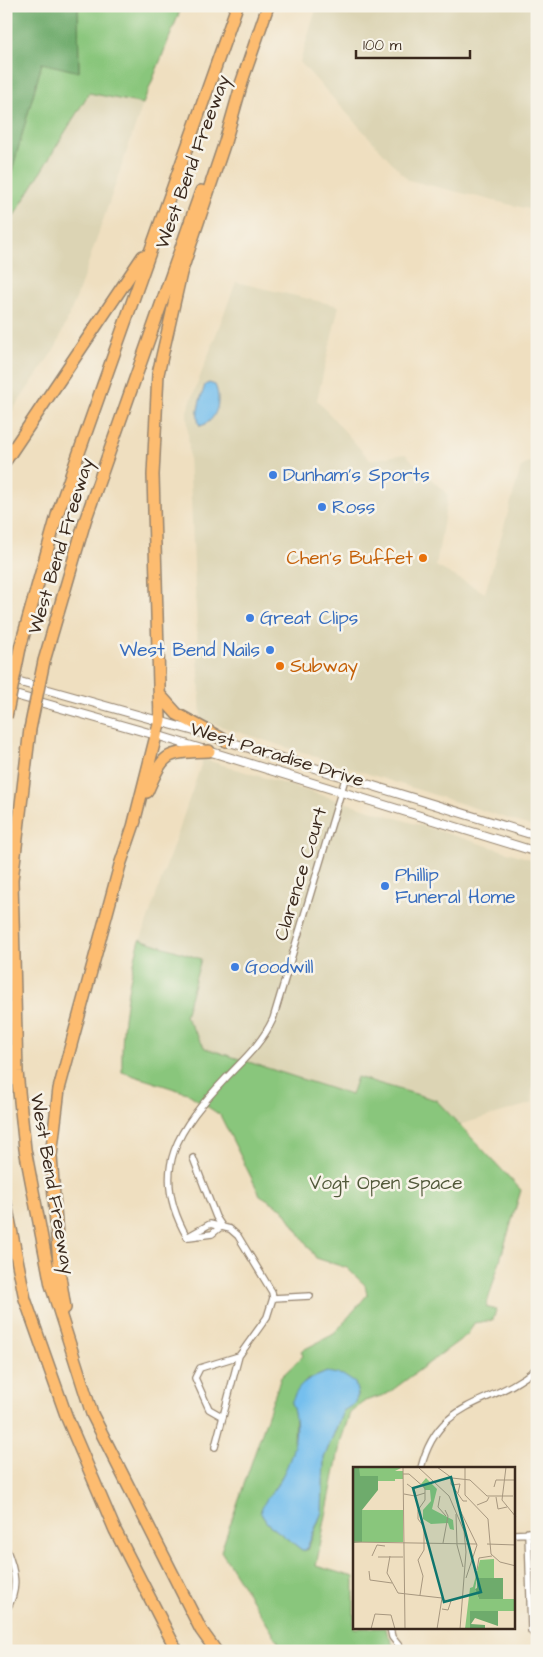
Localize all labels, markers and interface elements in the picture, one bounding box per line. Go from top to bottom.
scale bar [356,28,469,60]
text: 100 m [363,35,402,56]
street label: West Bend Freeway [149,71,238,253]
street label: West Bend Freeway [21,454,102,638]
place label: Dunham's Sports [283,462,430,489]
marker: Dunham's Sports [267,469,279,481]
place label: Ross [332,494,375,521]
marker: Ross [316,501,328,513]
place label: Chen's Buffet [286,545,413,572]
marker: Chen's Buffet [417,552,429,564]
place label: Great Clips [260,605,358,632]
marker: Great Clips [244,612,256,624]
place label: West Bend Nails [119,637,260,664]
marker: West Bend Nails [264,644,276,656]
place label: Subway [290,653,359,681]
marker: Subway [274,660,286,672]
street label: West Paradise Drive [187,716,367,794]
street label: Clarence Court [268,804,334,944]
place label: Phillip Funeral Home [395,862,516,911]
marker: Phillip Funeral Home [379,880,391,892]
place label: Goodwill [245,954,314,981]
marker: Goodwill [229,961,241,973]
street label: West Bend Freeway [22,1091,81,1277]
park label: Vogt Open Space [309,1170,463,1198]
inset map [353,1467,516,1630]

